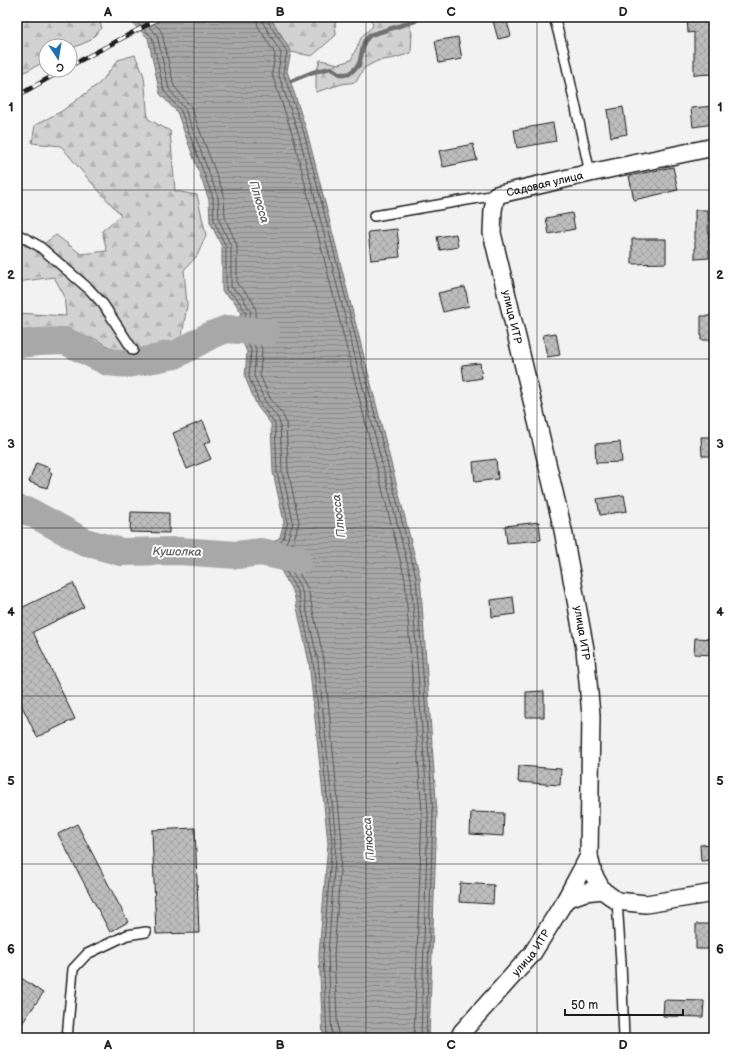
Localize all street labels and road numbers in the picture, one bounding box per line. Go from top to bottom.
street label: Садовая улица [505,168,585,199]
street label: улица ИТР [499,289,525,345]
street label: улица ИТР [571,605,593,661]
street label: улица ИТР [509,927,552,978]

